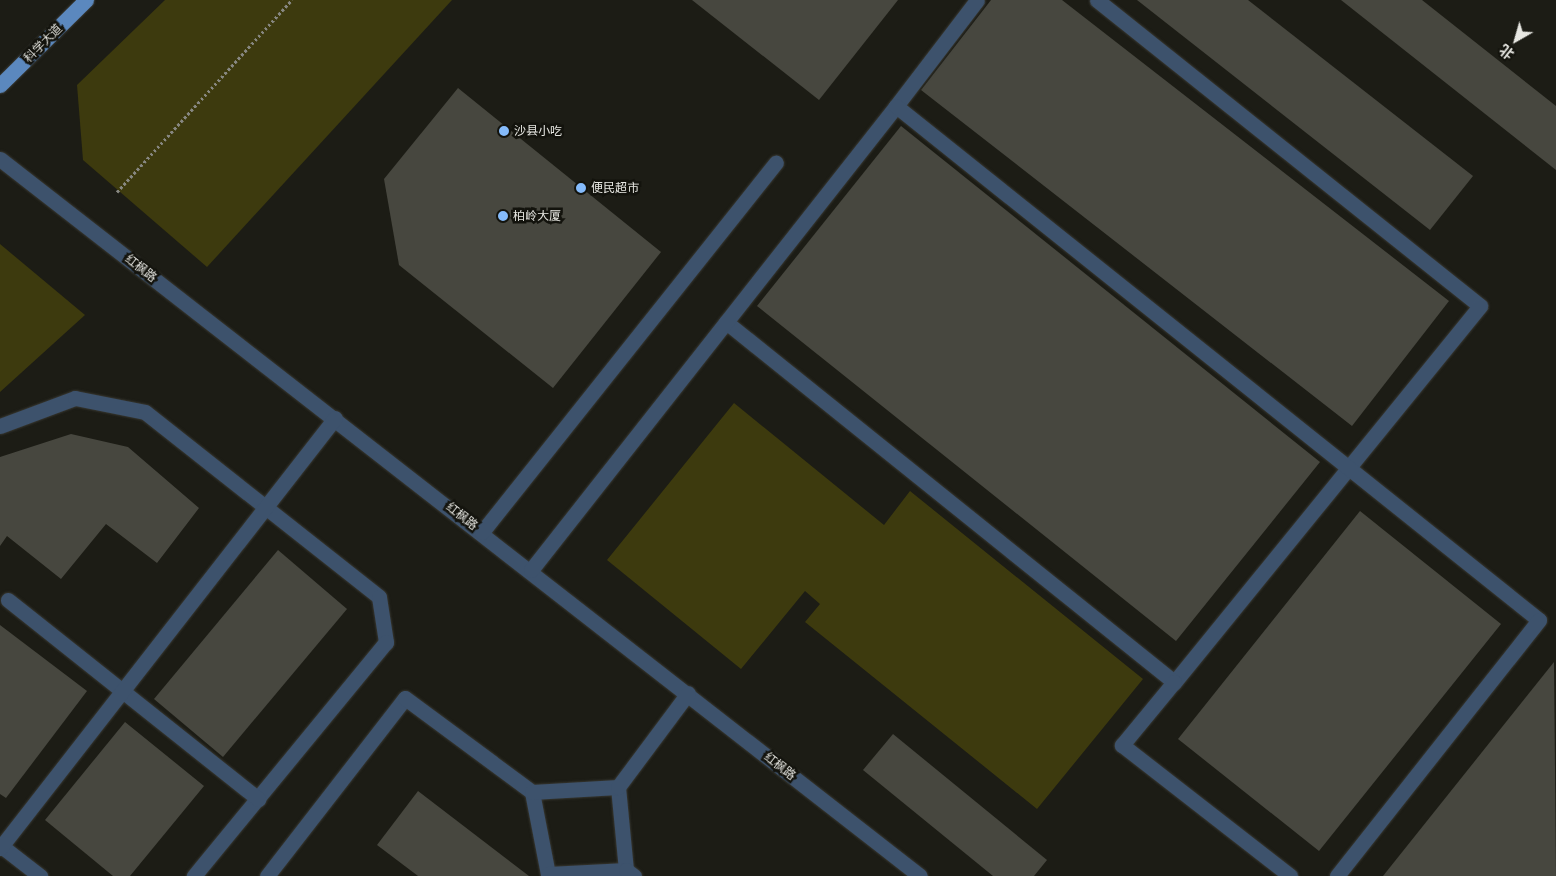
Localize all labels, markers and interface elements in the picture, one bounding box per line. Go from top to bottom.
north arrow [1491,15,1541,65]
street label: 科学大道 [21,21,65,65]
text: 北 [1495,40,1518,64]
place label: 沙县小吃 [514,124,562,138]
marker: 沙县小吃 [498,125,510,137]
place label: 便民超市 [591,181,639,195]
marker: 便民超市 [575,182,587,194]
place label: 柏岭大厦 [513,209,561,223]
marker: 柏岭大厦 [497,210,509,222]
street label: 红枫路 [122,251,160,285]
street label: 红枫路 [443,499,481,533]
street label: 红枫路 [761,749,799,783]

